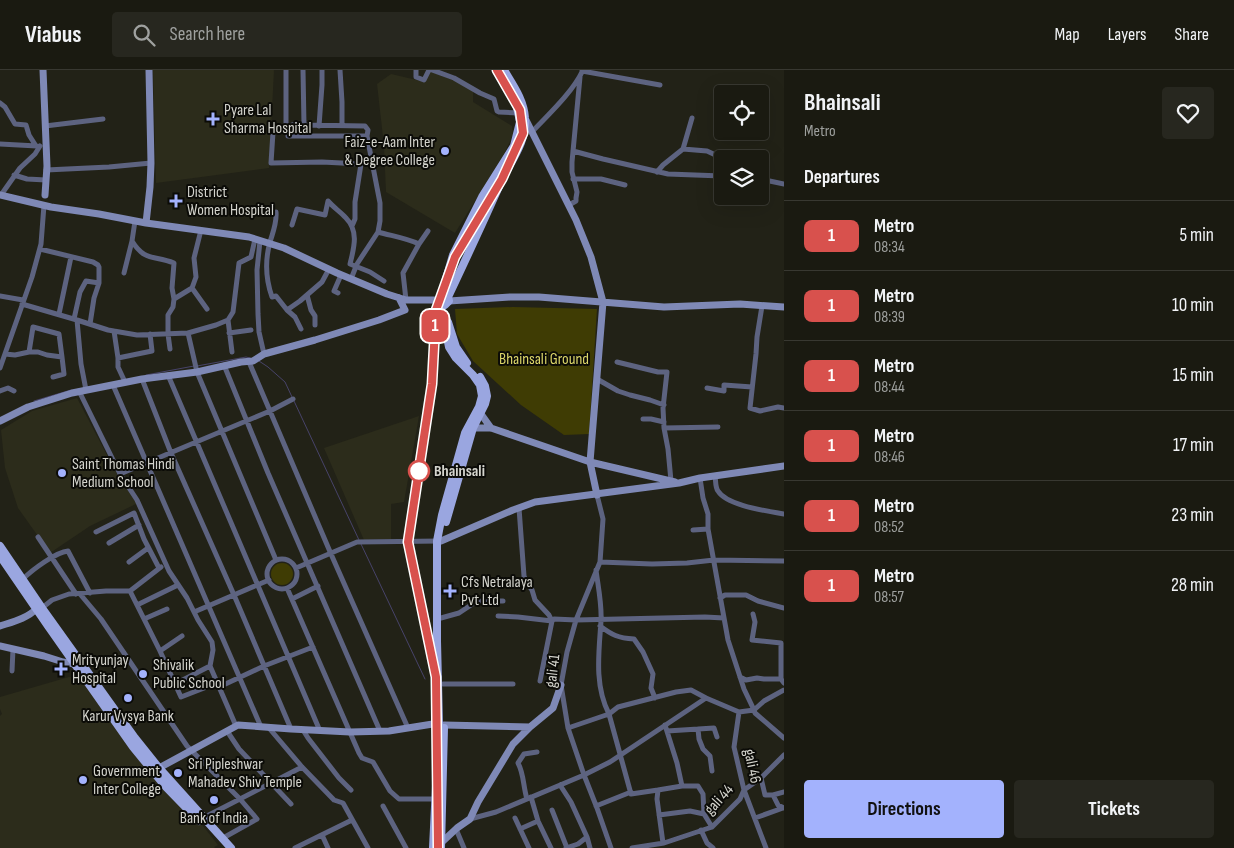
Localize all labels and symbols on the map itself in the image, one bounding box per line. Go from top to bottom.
place label: Pyare Lal Sharma Hospital [224,101,311,138]
marker: Pyare Lal Sharma Hospital [206,112,220,126]
place label: Faiz-e-Aam Inter & Degree College [344,133,435,170]
marker: Faiz-e-Aam Inter & Degree College [439,145,451,157]
place label: District Women Hospital [187,183,274,220]
marker: District Women Hospital [169,194,183,208]
line badge: 1 [419,310,451,342]
park label: Bhainsali Ground [499,350,589,369]
place label: Saint Thomas Hindi Medium School [72,455,175,492]
marker: Bhainsali [408,460,430,482]
place label: Bhainsali [434,462,485,481]
marker: Saint Thomas Hindi Medium School [56,467,68,479]
place label: Cfs Netralaya Pvt Ltd [461,573,533,610]
marker: Cfs Netralaya Pvt Ltd [443,584,457,598]
place label: Mrityunjay Hospital [72,651,129,688]
street label: gali 41 [542,653,565,689]
place label: Shivalik Public School [153,656,225,693]
marker: Mrityunjay Hospital [54,662,68,676]
marker: Shivalik Public School [137,668,149,680]
marker: Karur Vysya Bank [122,692,134,704]
place label: Karur Vysya Bank [82,707,174,726]
street label: gali 46 [739,747,765,785]
place label: Sri Pipleshwar Mahadev Shiv Temple [188,755,302,792]
place label: Government Inter College [93,762,161,799]
marker: Sri Pipleshwar Mahadev Shiv Temple [172,767,184,779]
marker: Government Inter College [77,774,89,786]
street label: gali 44 [700,781,738,819]
marker: Bank of India [208,794,220,806]
place label: Bank of India [180,809,248,828]

